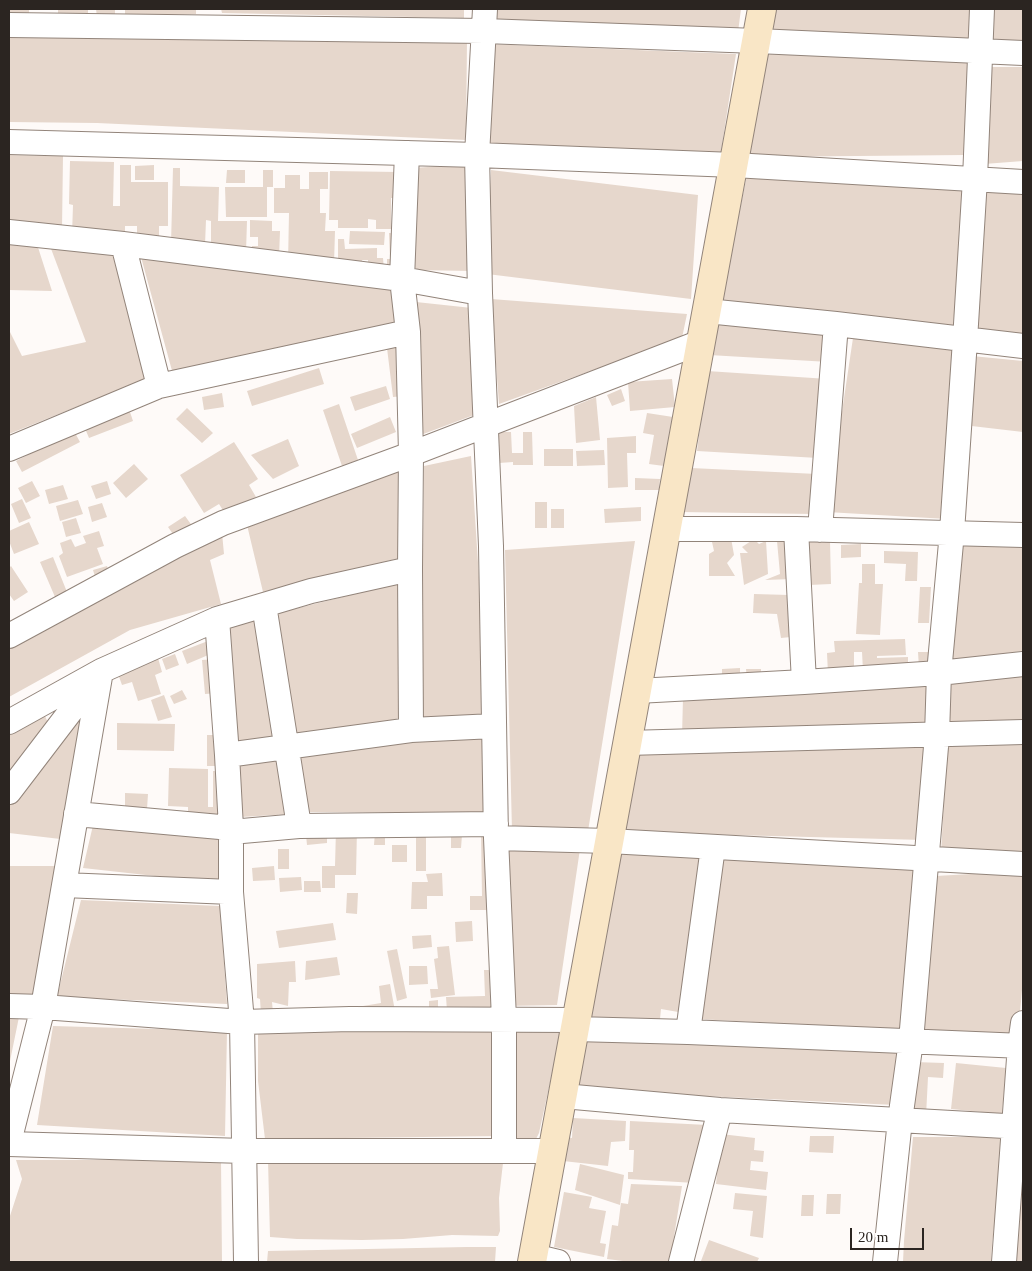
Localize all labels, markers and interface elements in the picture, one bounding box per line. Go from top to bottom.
scale bar [852,1218,926,1250]
text: 20 m [858,1229,888,1245]

